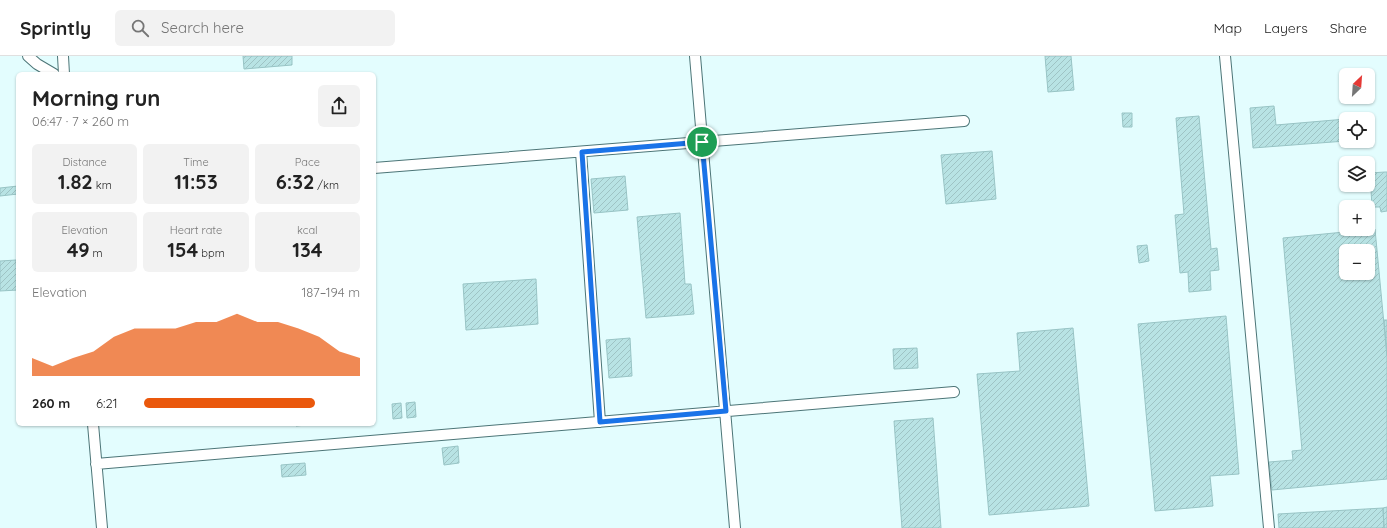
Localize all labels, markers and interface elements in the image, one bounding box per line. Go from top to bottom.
search box [115,10,395,46]
text: Sprintly [20,16,91,40]
icon: search [129,17,151,39]
text: Search here [161,18,244,37]
text: Map [1213,19,1242,37]
text: Layers [1264,19,1308,37]
text: Share [1330,19,1367,37]
north arrow [1339,68,1375,104]
map controls [1339,68,1375,280]
text: Morning run [32,84,160,112]
button: share [318,85,360,127]
button: locate [1339,112,1375,148]
text: 06:47 · 7 × 260 m [32,113,129,129]
pin [685,125,719,159]
icon: arrive [691,131,713,153]
text: Distance [63,155,107,169]
text: Time [183,155,209,169]
text: Pace [295,155,320,169]
button: layers [1339,156,1375,192]
text: 1.82 [58,169,93,194]
text: 11:53 [174,169,218,194]
text: 6:32 [276,169,314,194]
text: km [93,178,112,192]
text: /km [314,178,339,192]
button: + [1339,200,1375,236]
text: Elevation [61,223,108,237]
text: Heart rate [170,223,222,237]
text: kcal [297,223,318,237]
text: 49 [67,237,90,262]
text: 154 [167,237,198,262]
text: 134 [292,237,322,262]
button: − [1339,244,1375,280]
text: m [90,246,103,260]
text: bpm [198,246,225,260]
text: Elevation [32,284,87,300]
text: 187–194 m [302,284,360,300]
text: 260 m [32,395,70,411]
text: 6:21 [96,395,117,411]

